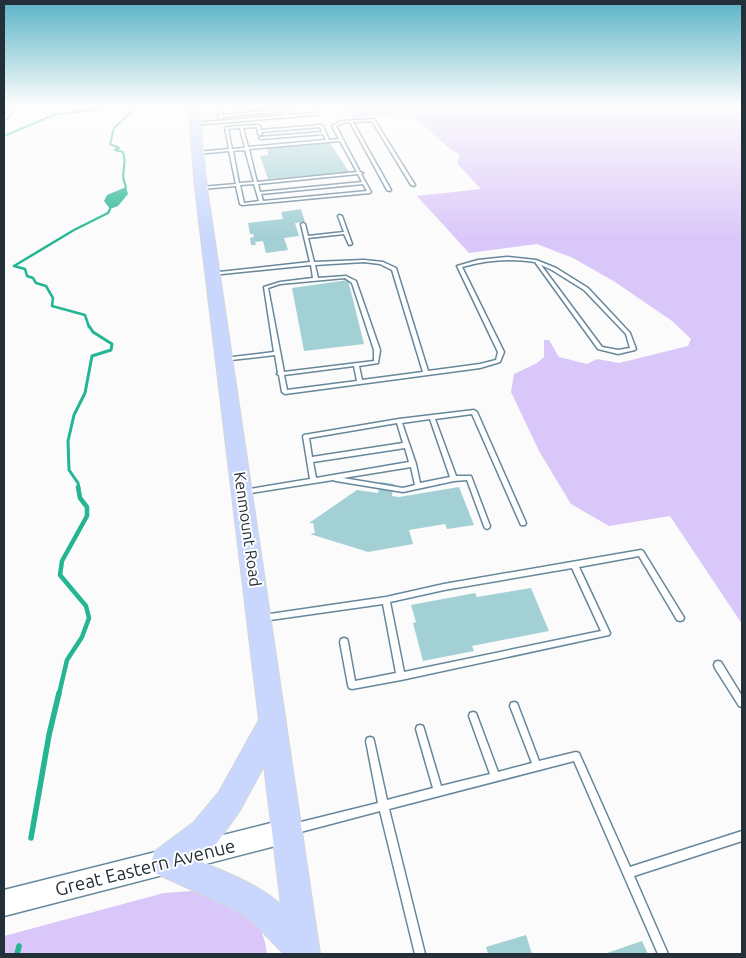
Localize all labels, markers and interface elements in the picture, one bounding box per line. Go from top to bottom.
street label: Kenmount Road [231,470,265,588]
street label: Great Eastern Avenue [53,834,237,900]

